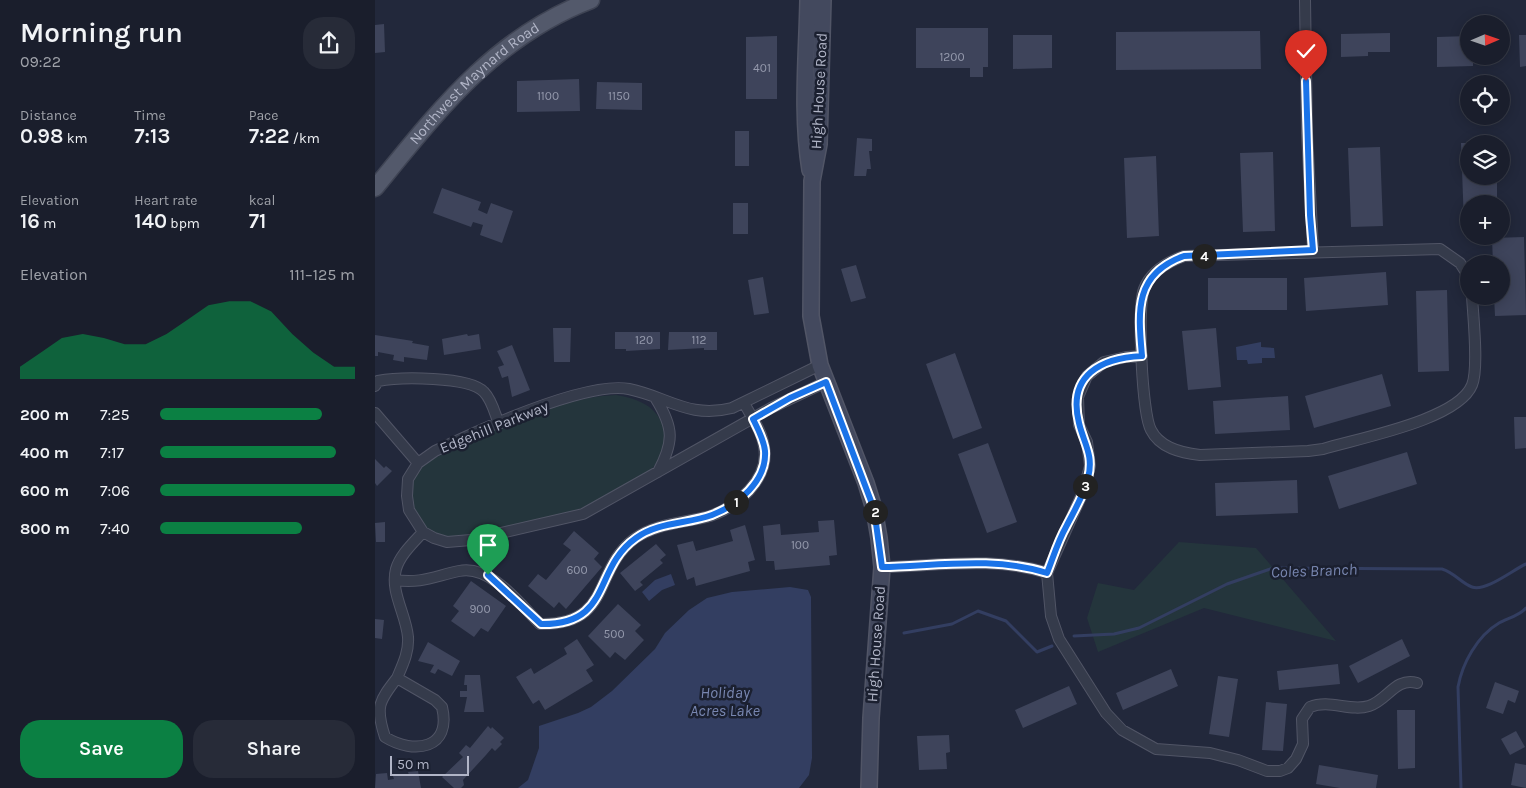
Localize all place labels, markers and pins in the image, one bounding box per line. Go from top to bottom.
pin [1285,30,1327,81]
pin: 4 [1191,244,1217,268]
pin: 3 [1073,474,1097,498]
pin: 1 [723,490,749,514]
pin: 2 [863,500,887,524]
pin [467,524,509,575]

